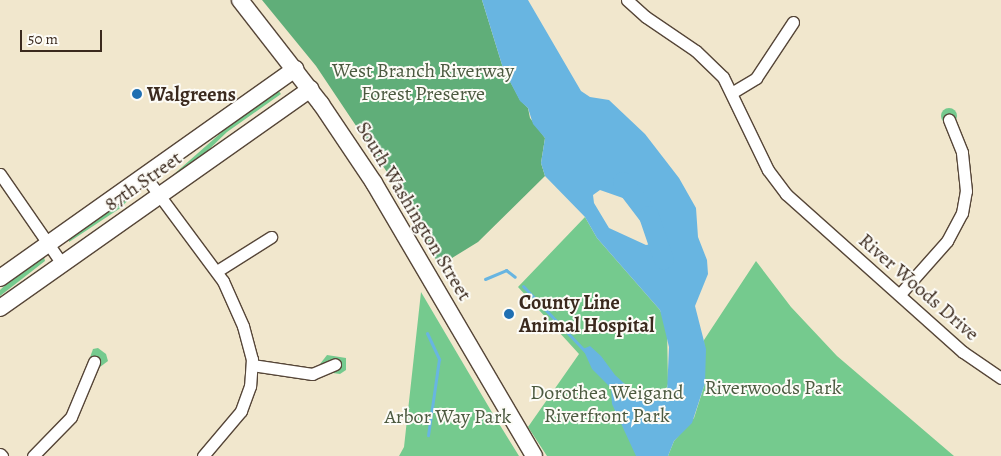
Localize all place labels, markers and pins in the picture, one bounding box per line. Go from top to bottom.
place label: Walgreens [147,82,236,106]
marker: Walgreens [131,88,143,100]
place label: County Line Animal Hospital [519,290,654,337]
marker: County Line Animal Hospital [503,308,515,320]

